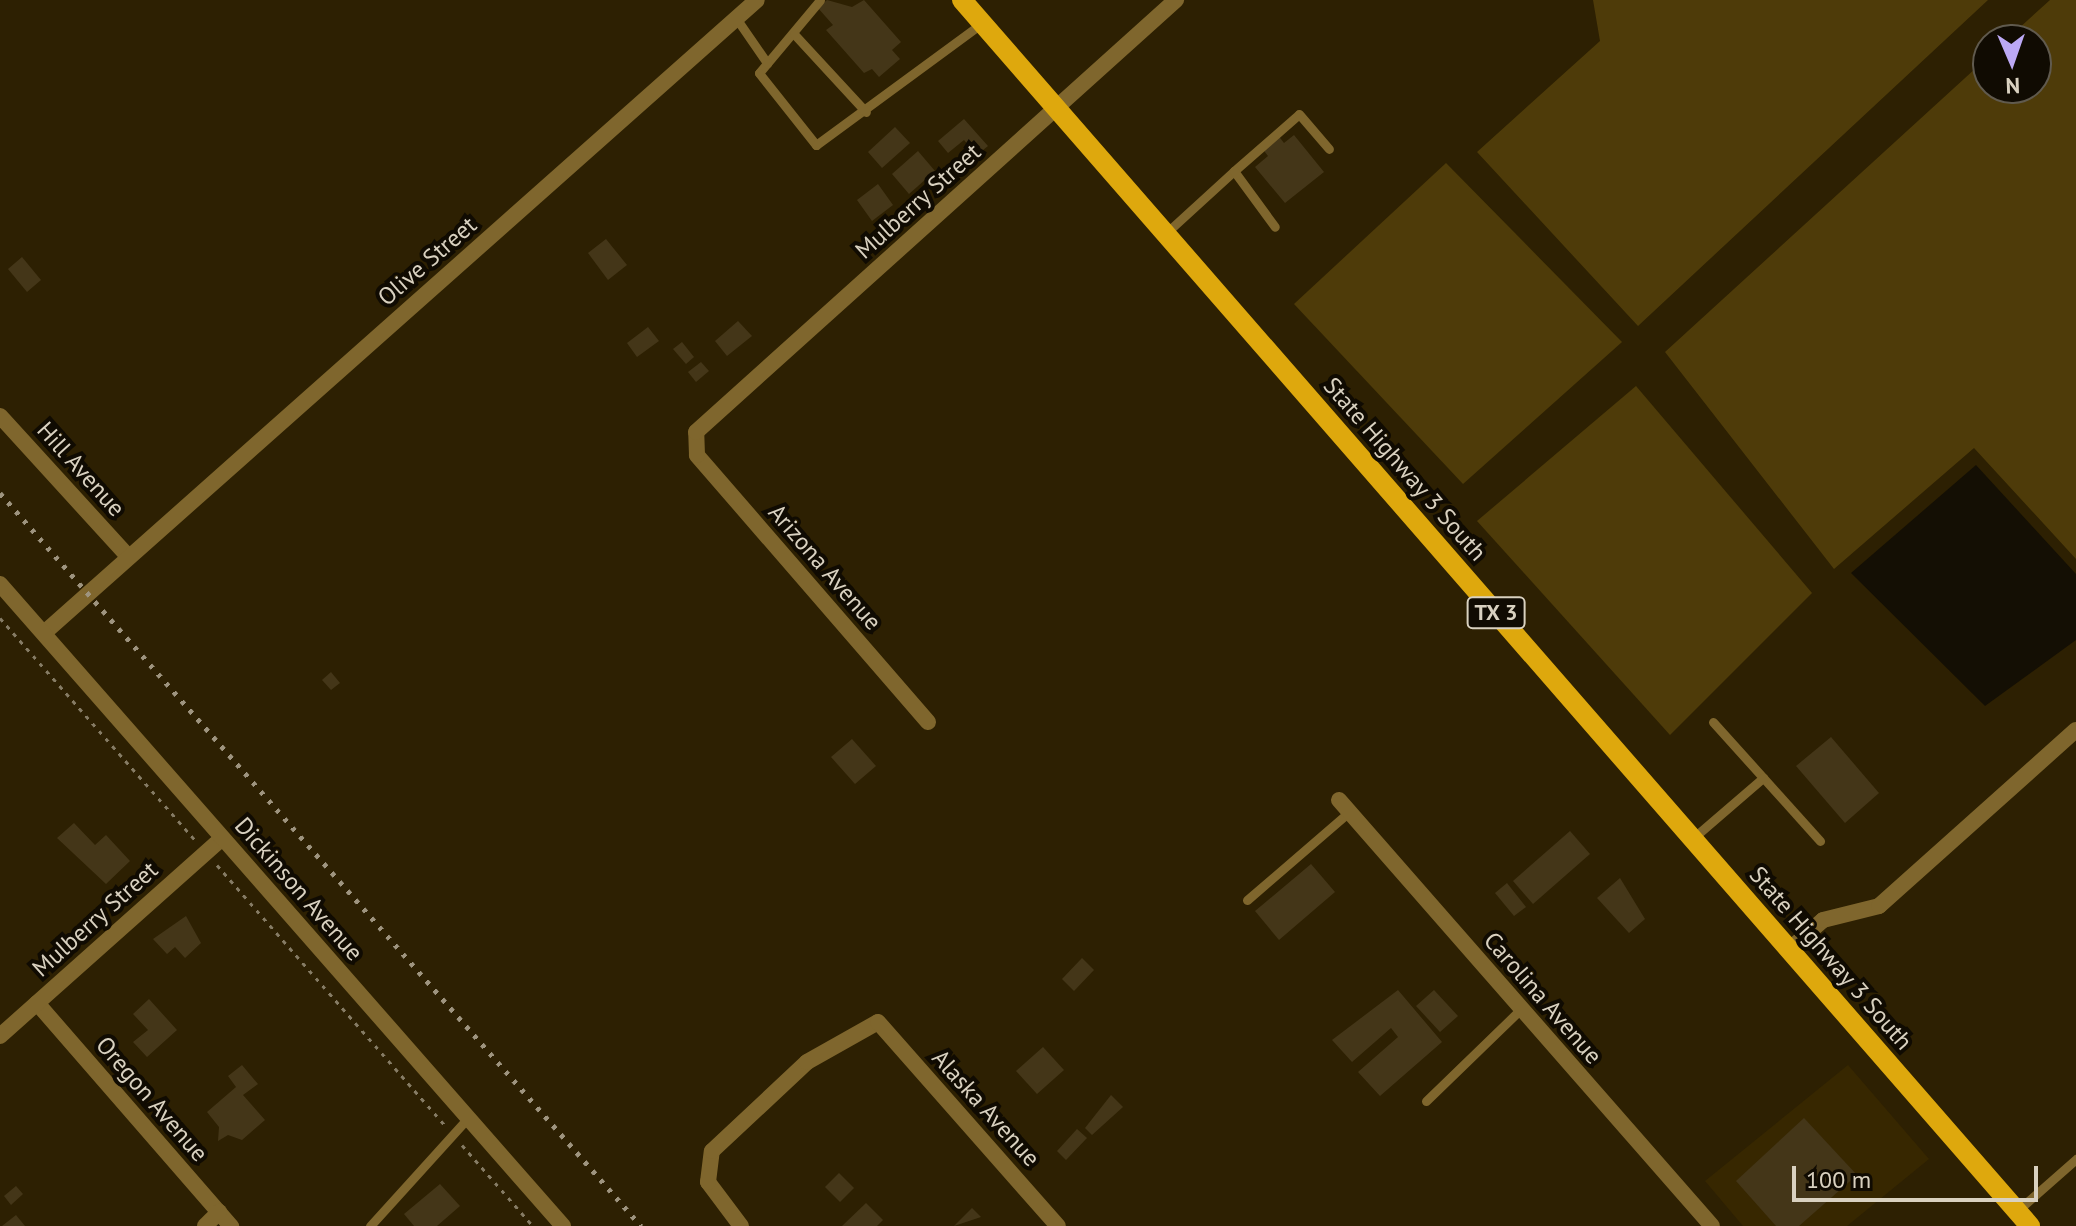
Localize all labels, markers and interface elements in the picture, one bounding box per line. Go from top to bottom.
north arrow [1972,24,2052,104]
text: N [2005,72,2020,100]
street label: Mulberry Street [849,137,987,265]
street label: Olive Street [372,210,482,312]
street label: State Highway 3 South [1317,371,1493,567]
street label: Hill Avenue [31,416,131,522]
street label: Arizona Avenue [762,498,888,636]
road number: TX 3 [1466,595,1526,631]
street label: Dickinson Avenue [229,811,369,967]
street label: Mulberry Street [26,855,164,983]
street label: State Highway 3 South [1743,860,1919,1056]
street label: Carolina Avenue [1478,926,1608,1070]
street label: Oregon Avenue [90,1030,214,1168]
street label: Alaska Avenue [926,1043,1046,1173]
scale bar [1796,1150,2042,1200]
text: 100 m [1806,1164,1871,1195]

